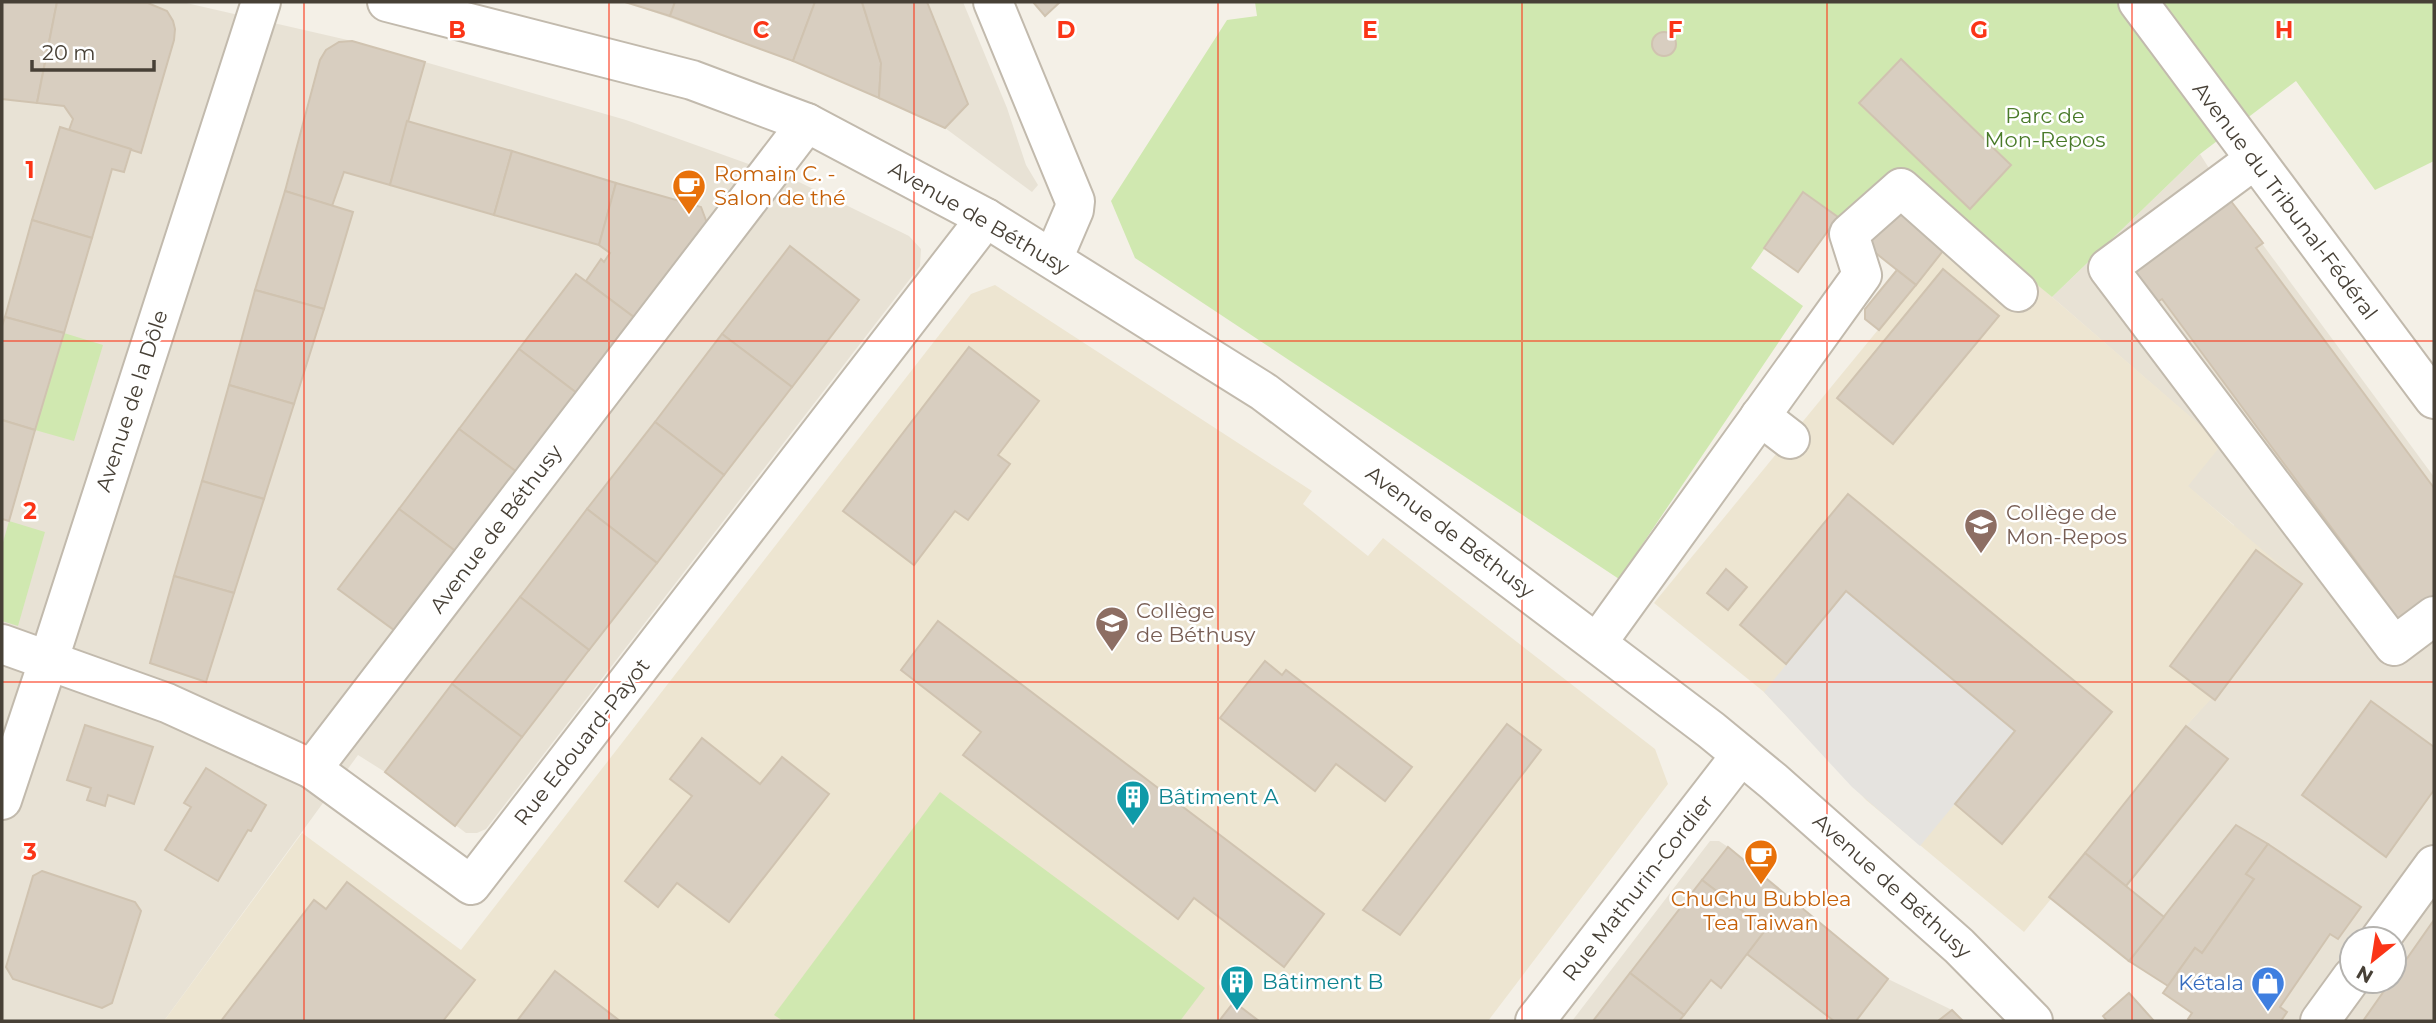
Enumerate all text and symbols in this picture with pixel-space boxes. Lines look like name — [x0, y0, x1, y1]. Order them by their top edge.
text: B — [448, 16, 466, 44]
text: C — [753, 16, 770, 44]
text: D — [1057, 16, 1076, 44]
text: E — [1362, 16, 1378, 44]
text: F — [1668, 16, 1683, 44]
text: G — [1970, 16, 1988, 44]
text: H — [2275, 16, 2293, 44]
scale bar — [32, 28, 154, 72]
text: 20 m — [42, 40, 96, 65]
street label: Avenue du Tribunal-Fédéral — [2188, 77, 2383, 324]
park label: Parc de Mon-Repos — [1985, 103, 2105, 152]
text: 1 — [25, 156, 35, 184]
street label: Avenue de Béthusy — [885, 156, 1074, 280]
place label: Romain C. - Salon de thé — [714, 161, 846, 210]
cafe icon: Romain C. - Salon de thé — [670, 167, 708, 216]
street label: Avenue de la Dôle — [90, 307, 173, 495]
street label: Avenue de Béthusy — [424, 439, 567, 618]
street label: Avenue de Béthusy — [1361, 460, 1540, 603]
text: 2 — [23, 497, 37, 525]
place label: Collège de Mon-Repos — [2006, 500, 2127, 549]
school or university icon: Collège de Mon-Repos — [1962, 506, 2000, 555]
place label: Collège de Béthusy — [1136, 598, 1256, 647]
school or university icon: Collège de Béthusy — [1093, 604, 1131, 653]
street label: Rue Edouard-Payot — [509, 653, 655, 830]
building icon: Bâtiment A — [1114, 778, 1152, 827]
place label: Bâtiment A — [1158, 784, 1280, 809]
street label: Rue Mathurin-Cordier — [1557, 789, 1718, 986]
street label: Avenue de Béthusy — [1808, 808, 1977, 964]
cafe icon: ChuChu Bubblea Tea Taiwan — [1742, 837, 1780, 886]
text: 3 — [22, 838, 37, 866]
place label: ChuChu Bubblea Tea Taiwan — [1671, 886, 1851, 935]
north arrow — [2338, 925, 2408, 995]
text: N — [2352, 960, 2377, 988]
building icon: Bâtiment B — [1218, 963, 1256, 1012]
shop icon: Kétala — [2249, 964, 2287, 1013]
place label: Bâtiment B — [1262, 969, 1383, 994]
place label: Kétala — [2178, 970, 2244, 995]

